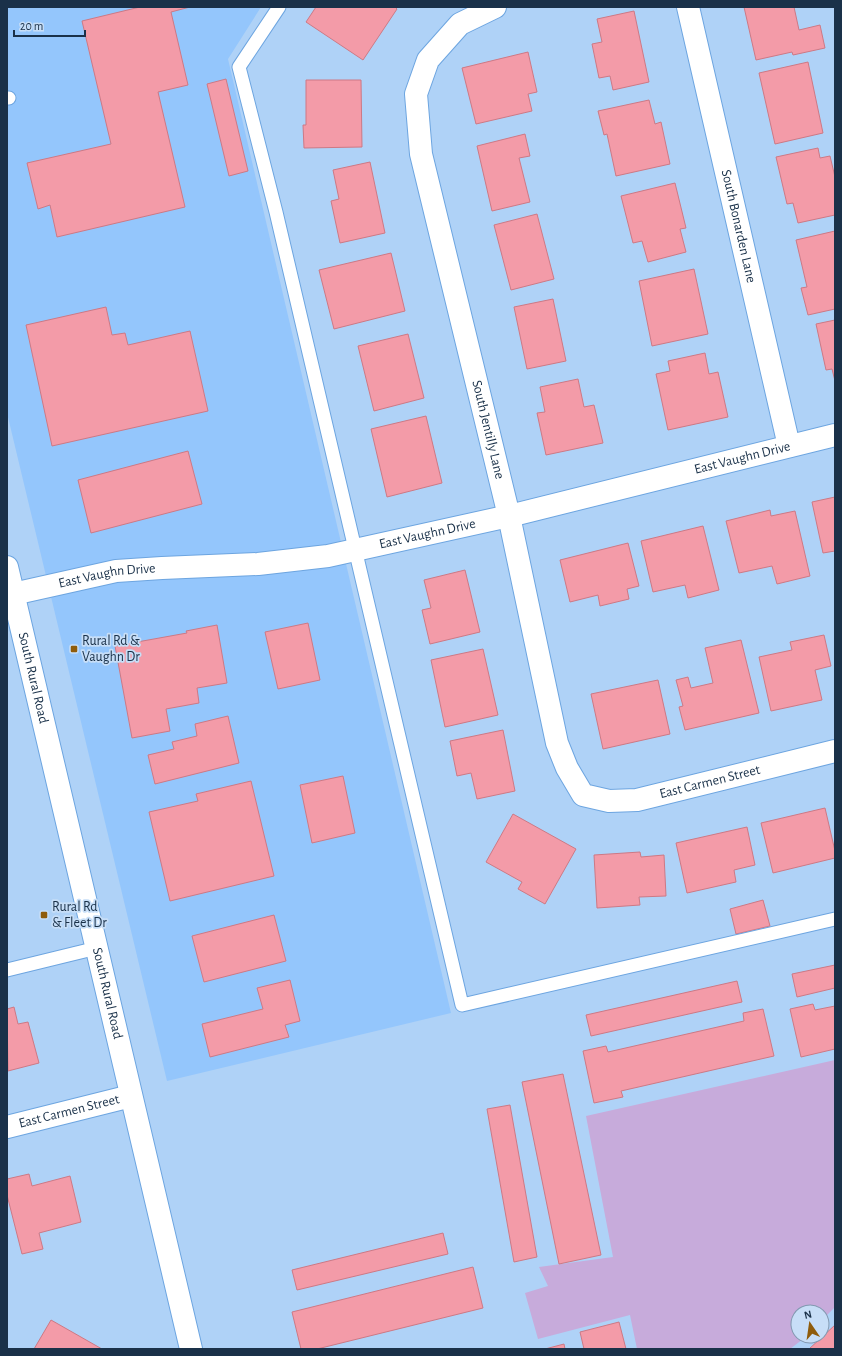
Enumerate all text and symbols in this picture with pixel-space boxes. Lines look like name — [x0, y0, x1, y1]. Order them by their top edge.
scale bar — [14, 12, 85, 38]
text: 20 m — [20, 20, 43, 32]
street label: South Bonarden Lane — [719, 168, 758, 284]
street label: South Jentilly Lane — [469, 379, 507, 480]
street label: East Vaughn Drive — [693, 439, 792, 477]
street label: East Vaughn Drive — [378, 517, 477, 551]
street label: East Vaughn Drive — [57, 561, 156, 591]
street label: South Rural Road — [16, 631, 51, 725]
place label: Rural Rd & Vaughn Dr — [82, 634, 140, 664]
marker: Rural Rd & Vaughn Dr — [69, 644, 79, 654]
street label: East Carmen Street — [658, 763, 762, 801]
place label: Rural Rd & Fleet Dr — [52, 900, 107, 930]
marker: Rural Rd & Fleet Dr — [39, 910, 49, 920]
street label: South Rural Road — [90, 946, 125, 1040]
street label: East Carmen Street — [17, 1092, 121, 1131]
north arrow — [790, 1304, 830, 1344]
text: N — [803, 1309, 813, 1321]

